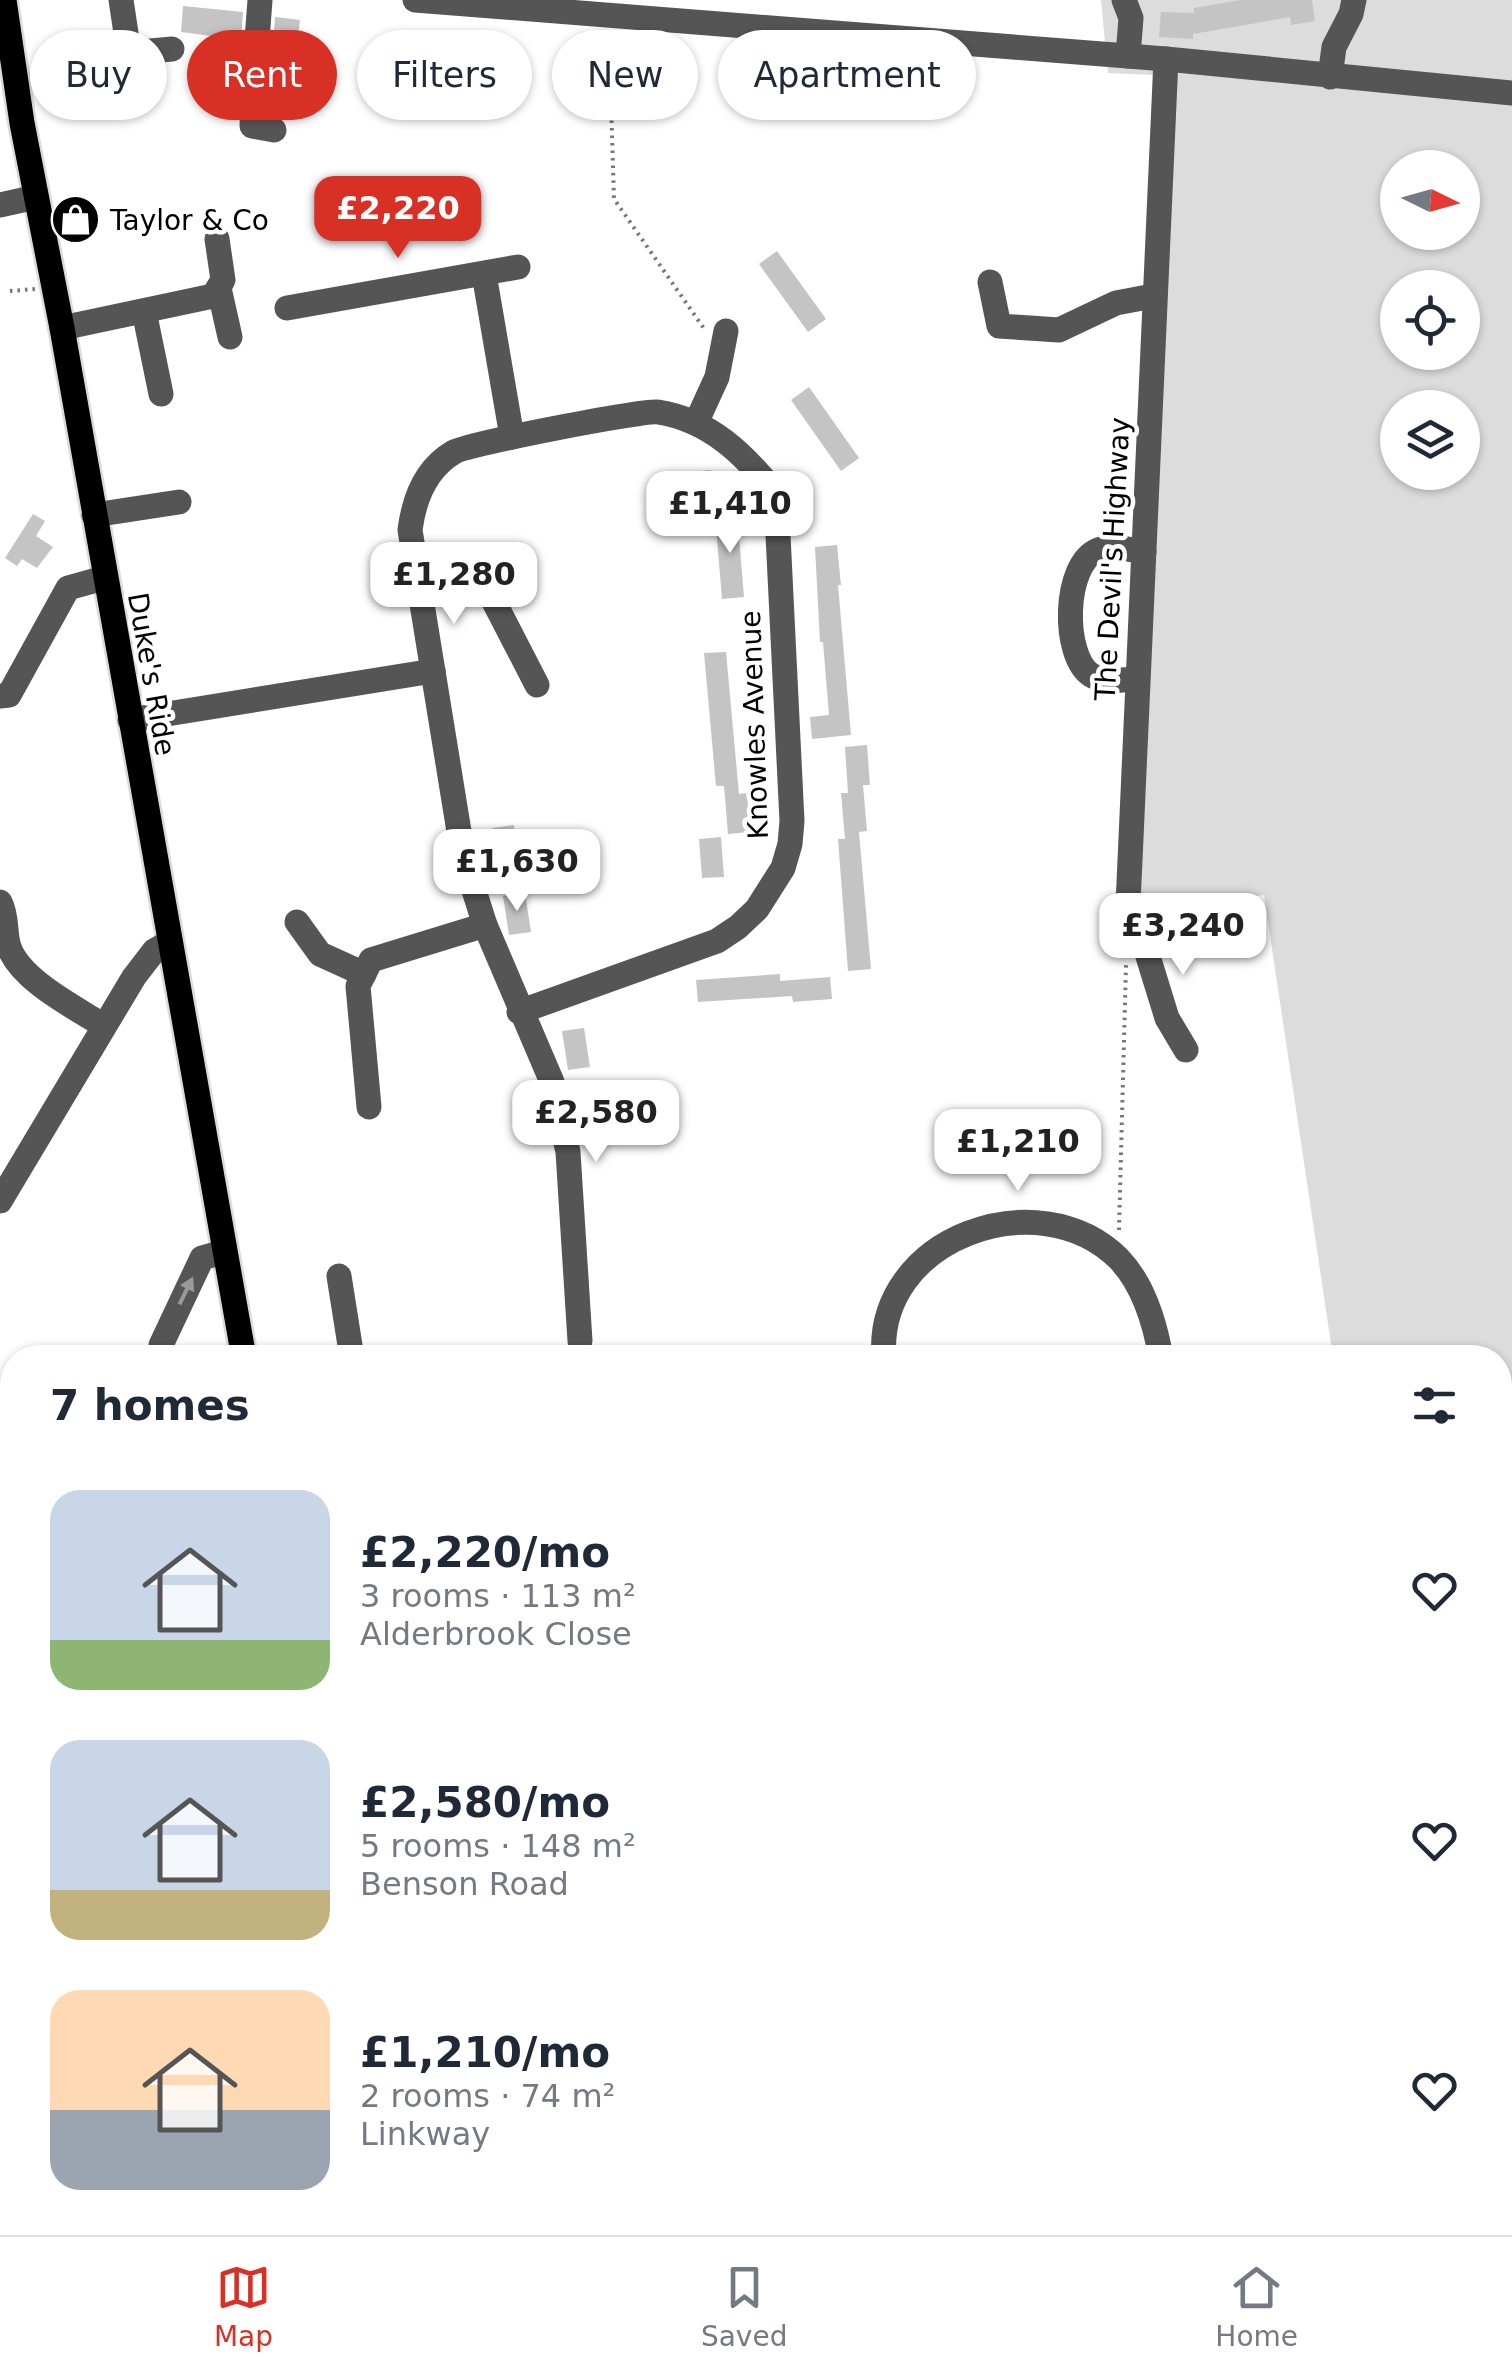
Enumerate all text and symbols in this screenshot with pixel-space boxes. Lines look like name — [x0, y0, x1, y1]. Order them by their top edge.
chip: Buy — [30, 30, 167, 120]
chip: Rent — [187, 30, 337, 120]
chip: Filters — [357, 30, 532, 120]
chip: New — [552, 30, 698, 120]
chip: Apartment — [718, 30, 976, 120]
north arrow — [1380, 150, 1480, 250]
map controls — [1380, 150, 1480, 490]
pin: £2,220 — [317, 176, 479, 261]
text: £2,220 — [336, 189, 460, 227]
shop icon: Taylor & Co — [49, 194, 101, 246]
place label: Taylor & Co — [109, 204, 269, 237]
button: locate — [1380, 270, 1480, 370]
button: layers — [1380, 390, 1480, 490]
street label: The Devil's Highway — [1089, 416, 1136, 703]
pin: £1,410 — [649, 471, 811, 556]
text: £1,410 — [668, 484, 792, 522]
pin: £1,280 — [373, 542, 535, 627]
text: £1,280 — [392, 555, 516, 593]
street label: Duke's Ride — [121, 590, 182, 758]
street label: Knowles Avenue — [734, 610, 775, 840]
pin: £1,630 — [436, 829, 598, 914]
text: £1,630 — [455, 842, 579, 880]
pin: £3,240 — [1102, 893, 1264, 978]
text: £3,240 — [1121, 906, 1245, 944]
pin: £2,580 — [515, 1080, 677, 1165]
text: £2,580 — [534, 1093, 658, 1131]
pin: £1,210 — [937, 1109, 1099, 1194]
text: £1,210 — [956, 1122, 1080, 1160]
one-way arrow — [177, 1277, 194, 1306]
icon: filters — [1407, 1378, 1462, 1433]
text: 7 homes — [50, 1381, 250, 1430]
text: £2,220/mo — [360, 1528, 610, 1577]
icon: home — [130, 1530, 250, 1650]
icon: heart — [1407, 1563, 1462, 1618]
text: 3 rooms · 113 m² — [360, 1577, 636, 1615]
text: Alderbrook Close — [360, 1615, 632, 1653]
text: £2,580/mo — [360, 1778, 610, 1827]
icon: home — [130, 1780, 250, 1900]
icon: heart — [1407, 1813, 1462, 1868]
text: 5 rooms · 148 m² — [360, 1827, 636, 1865]
text: Benson Road — [360, 1865, 569, 1903]
text: £1,210/mo — [360, 2028, 610, 2077]
icon: home — [130, 2030, 250, 2150]
icon: heart — [1407, 2063, 1462, 2118]
text: 2 rooms · 74 m² — [360, 2077, 615, 2115]
text: Linkway — [360, 2115, 490, 2153]
tab: Map — [214, 2260, 273, 2353]
tab: Saved — [701, 2260, 787, 2353]
tab: Home — [1215, 2260, 1298, 2353]

